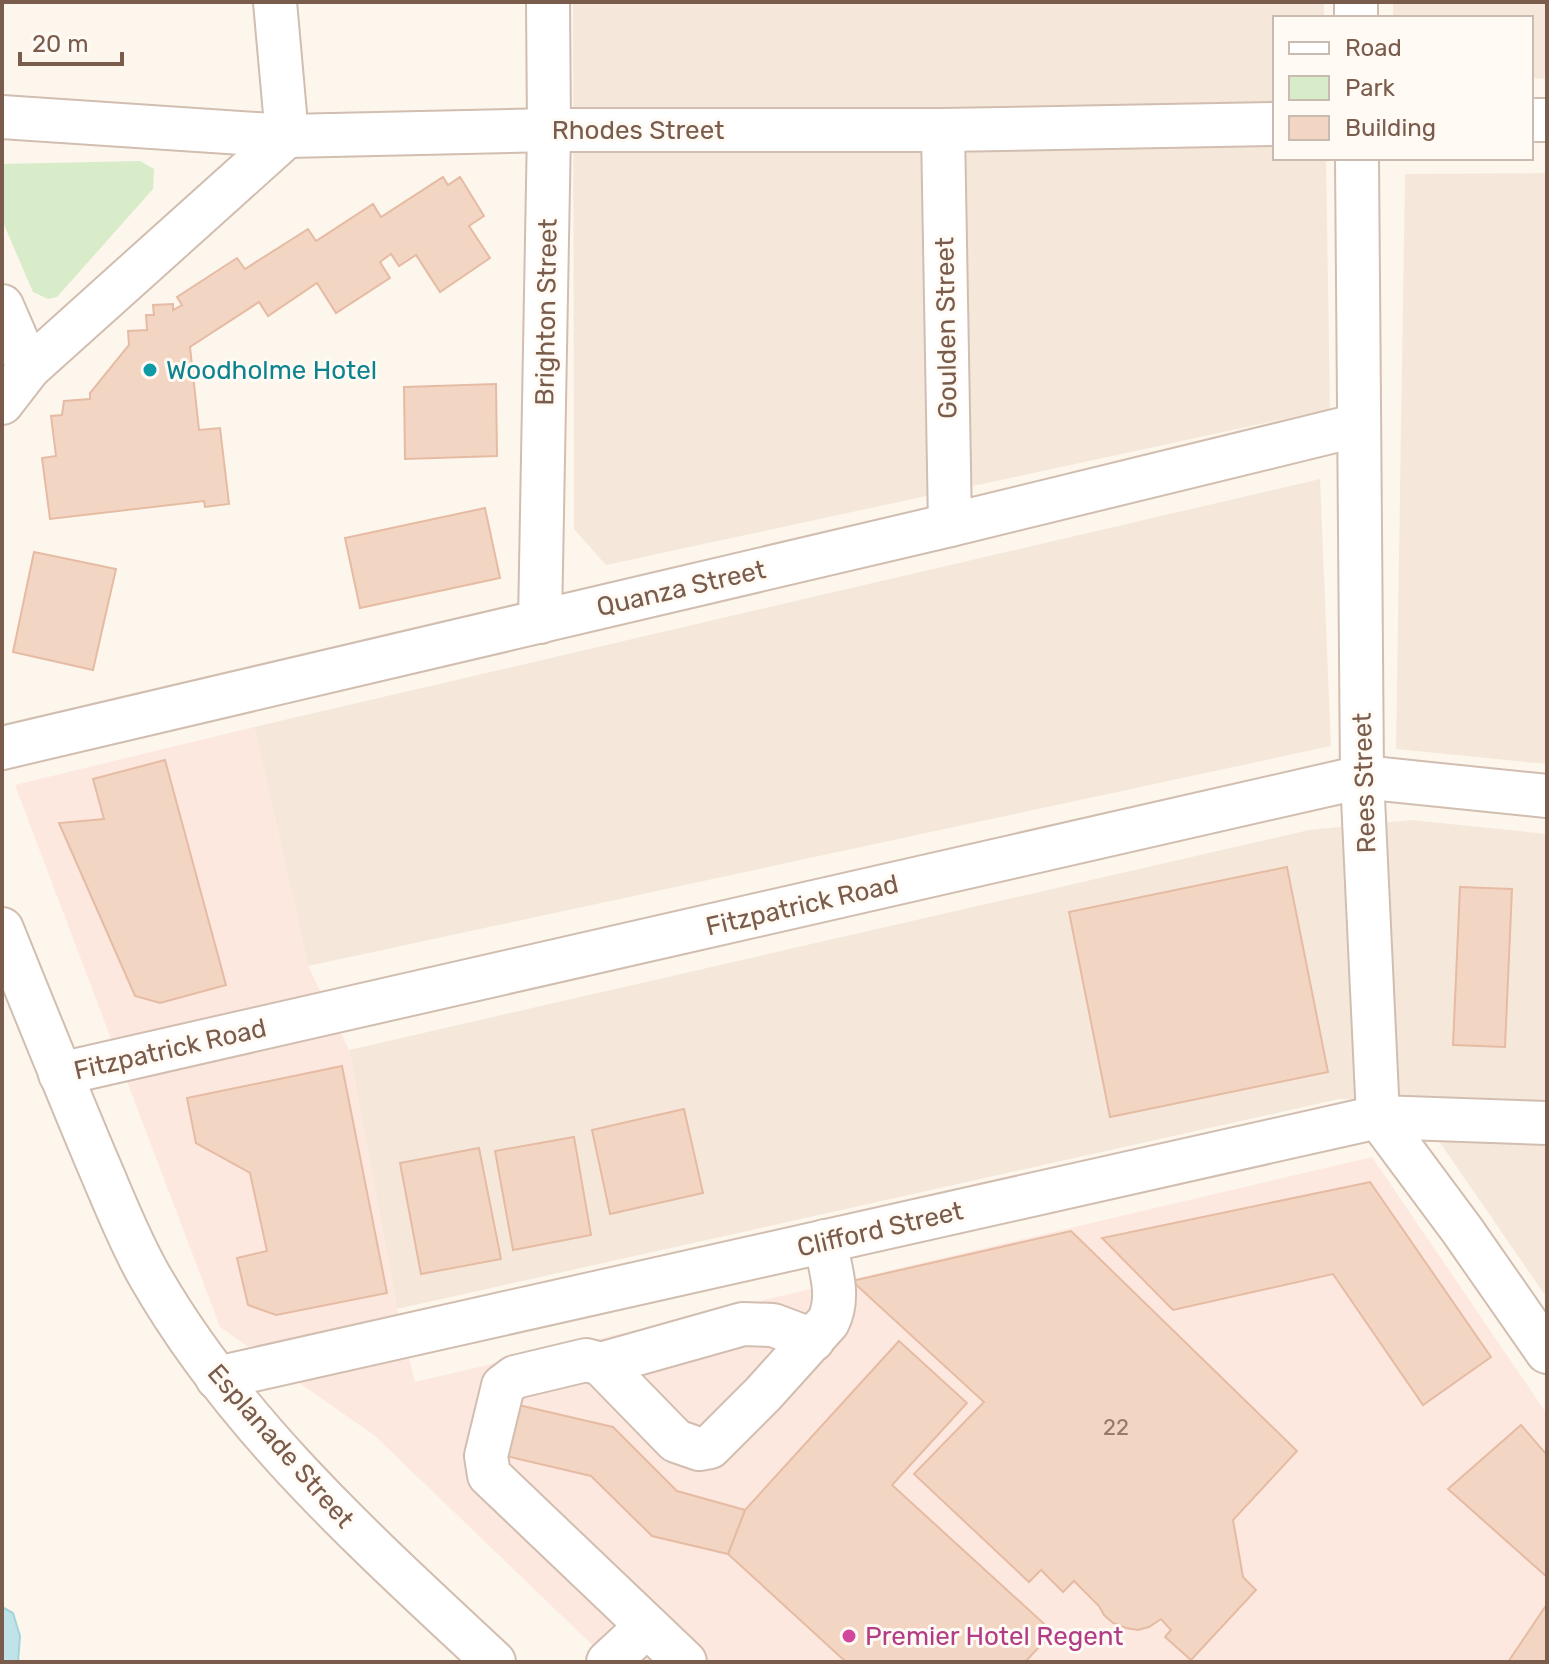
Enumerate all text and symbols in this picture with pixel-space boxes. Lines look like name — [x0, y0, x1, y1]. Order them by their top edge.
scale bar — [20, 16, 122, 66]
legend — [1273, 16, 1533, 160]
text: 20 m — [32, 30, 89, 58]
text: Road — [1345, 34, 1402, 62]
text: Park — [1345, 74, 1396, 102]
text: Building — [1345, 114, 1436, 142]
street label: Rhodes Street — [552, 115, 724, 146]
street label: Brighton Street — [529, 218, 564, 406]
street label: Goulden Street — [929, 237, 964, 419]
place label: Woodholme Hotel — [166, 355, 377, 386]
marker: Woodholme Hotel — [141, 361, 159, 379]
street label: Quanza Street — [594, 554, 769, 623]
street label: Rees Street — [1347, 712, 1382, 854]
street label: Fitzpatrick Road — [703, 868, 901, 943]
street label: Fitzpatrick Road — [71, 1012, 269, 1087]
street label: Clifford Street — [794, 1195, 966, 1264]
street label: Esplanade Street — [201, 1358, 360, 1535]
house number: 22 — [1103, 1414, 1129, 1441]
place label: Premier Hotel Regent — [865, 1621, 1124, 1652]
marker: Premier Hotel Regent — [840, 1627, 858, 1645]

